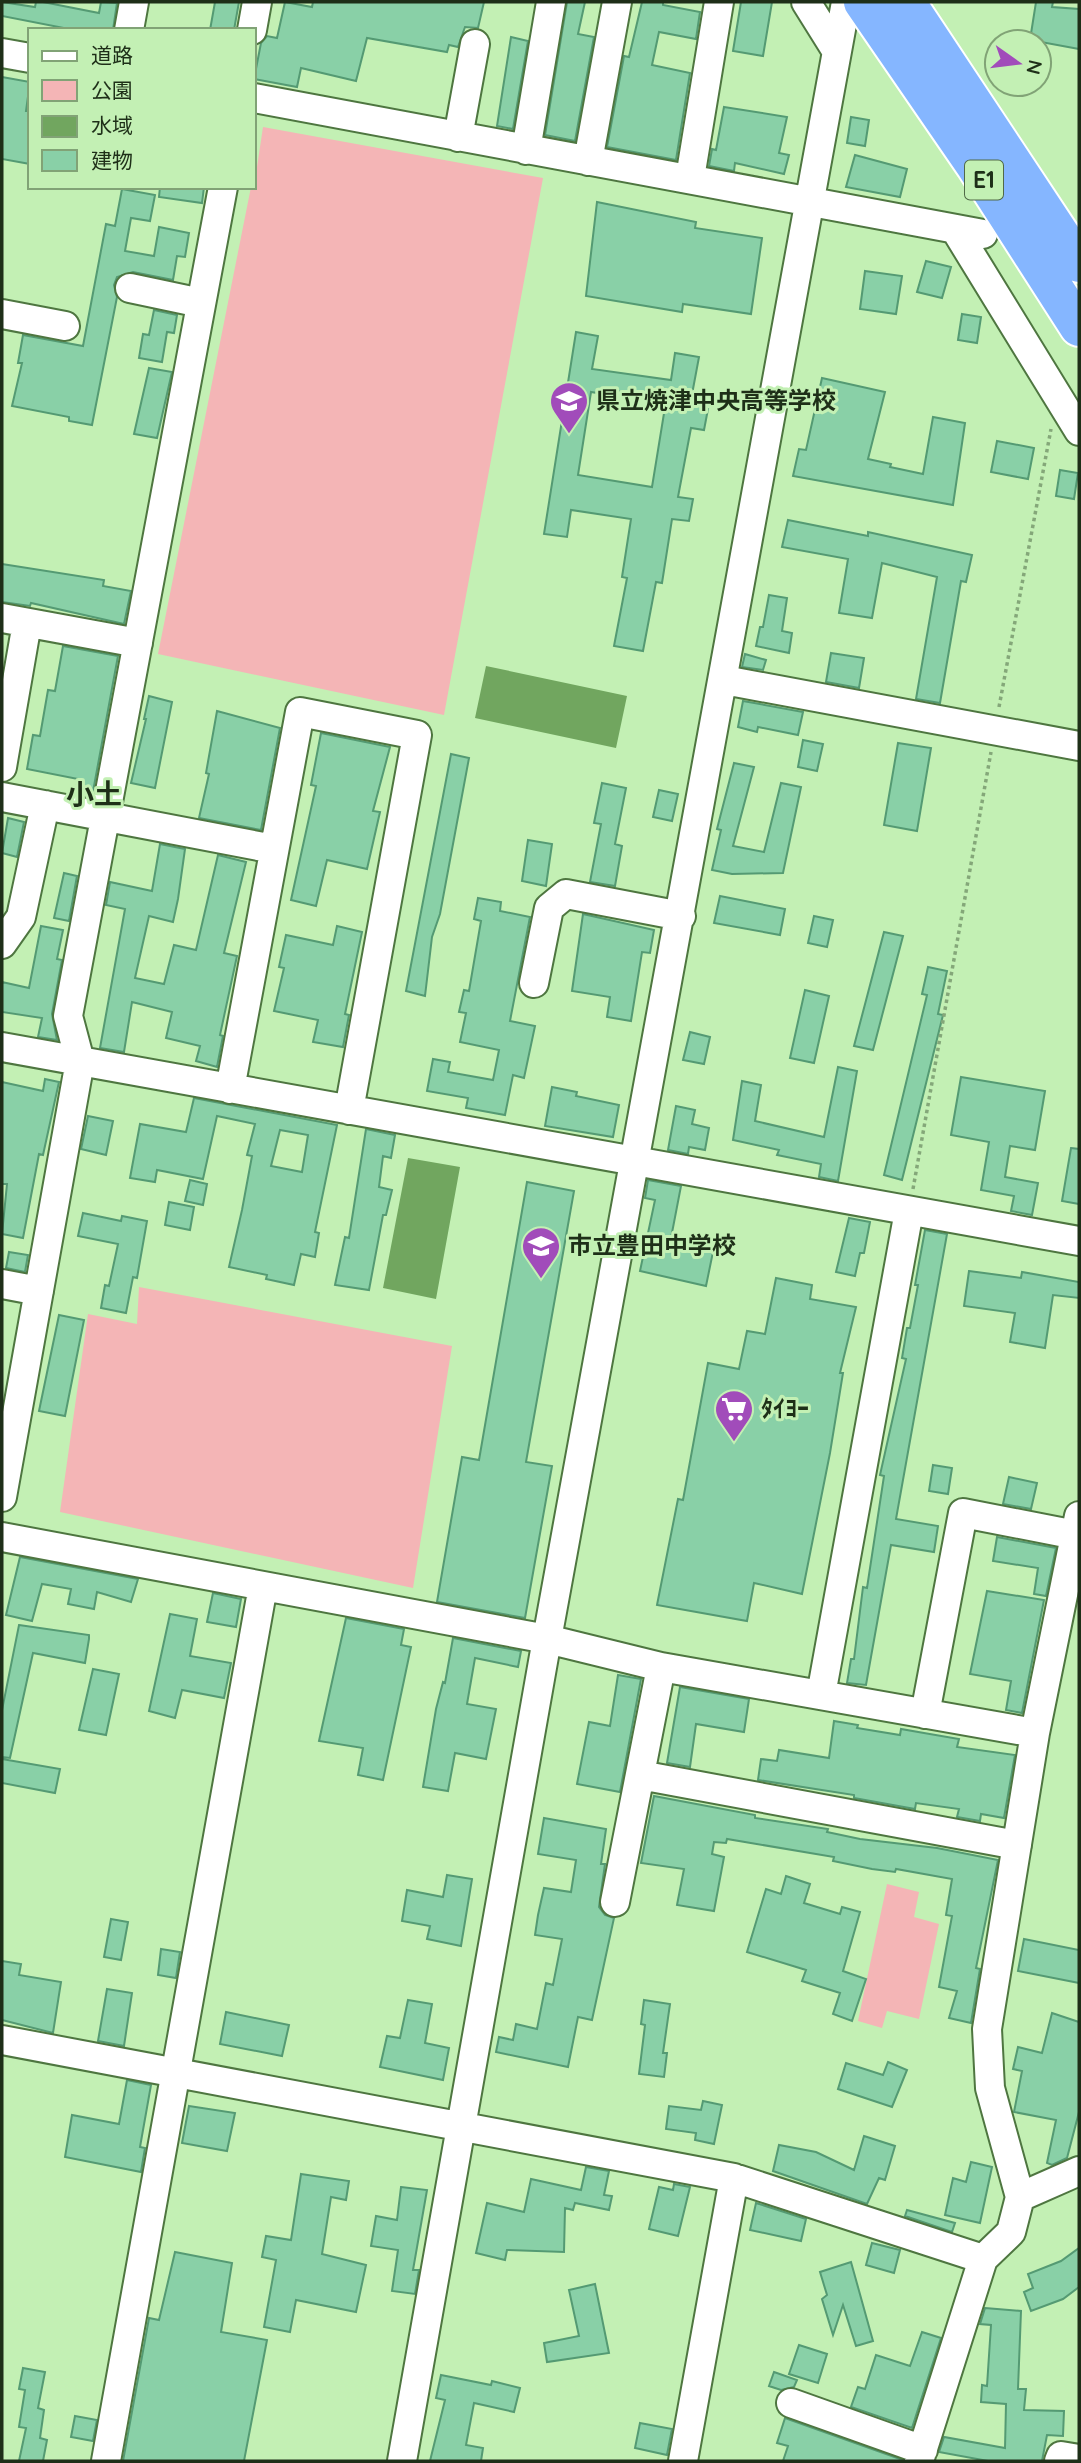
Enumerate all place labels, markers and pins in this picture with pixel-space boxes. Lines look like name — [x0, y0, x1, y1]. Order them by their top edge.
school or university icon: 県立焼津中央高等学校 — [548, 380, 590, 435]
place label: 県立焼津中央高等学校 — [596, 385, 836, 415]
school or university icon: 市立豊田中学校 — [520, 1225, 562, 1280]
place label: 市立豊田中学校 — [568, 1230, 736, 1260]
supermarket icon: ﾀｲﾖｰ — [713, 1388, 755, 1443]
place label: ﾀｲﾖｰ — [761, 1393, 809, 1423]

